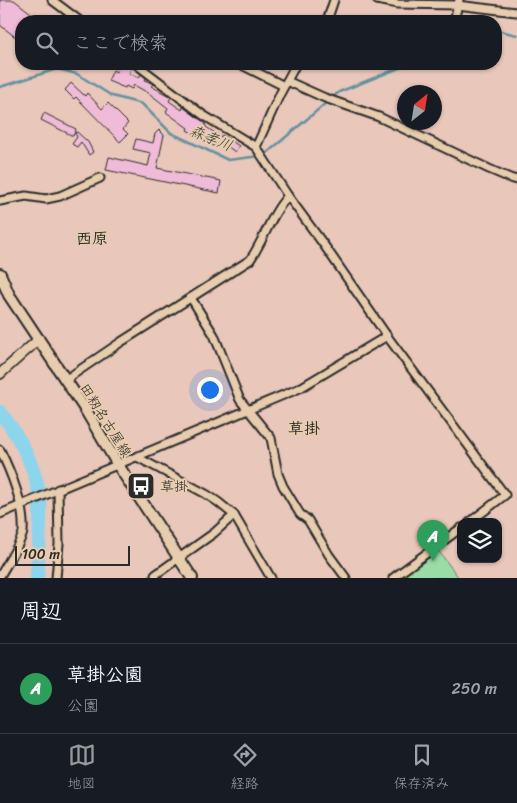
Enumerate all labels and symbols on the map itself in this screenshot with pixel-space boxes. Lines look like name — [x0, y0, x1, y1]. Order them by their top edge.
north arrow — [397, 85, 442, 130]
water label: 森孝川 — [185, 118, 237, 158]
district label: 西原 — [76, 224, 108, 253]
your location — [197, 377, 223, 403]
street label: 田籾名古屋線 — [73, 378, 138, 463]
district label: 草掛 — [288, 414, 320, 443]
bus stop icon: 草掛 — [126, 471, 156, 501]
place label: 草掛 — [160, 474, 188, 499]
pin: A — [417, 520, 449, 561]
scale bar — [15, 543, 130, 566]

